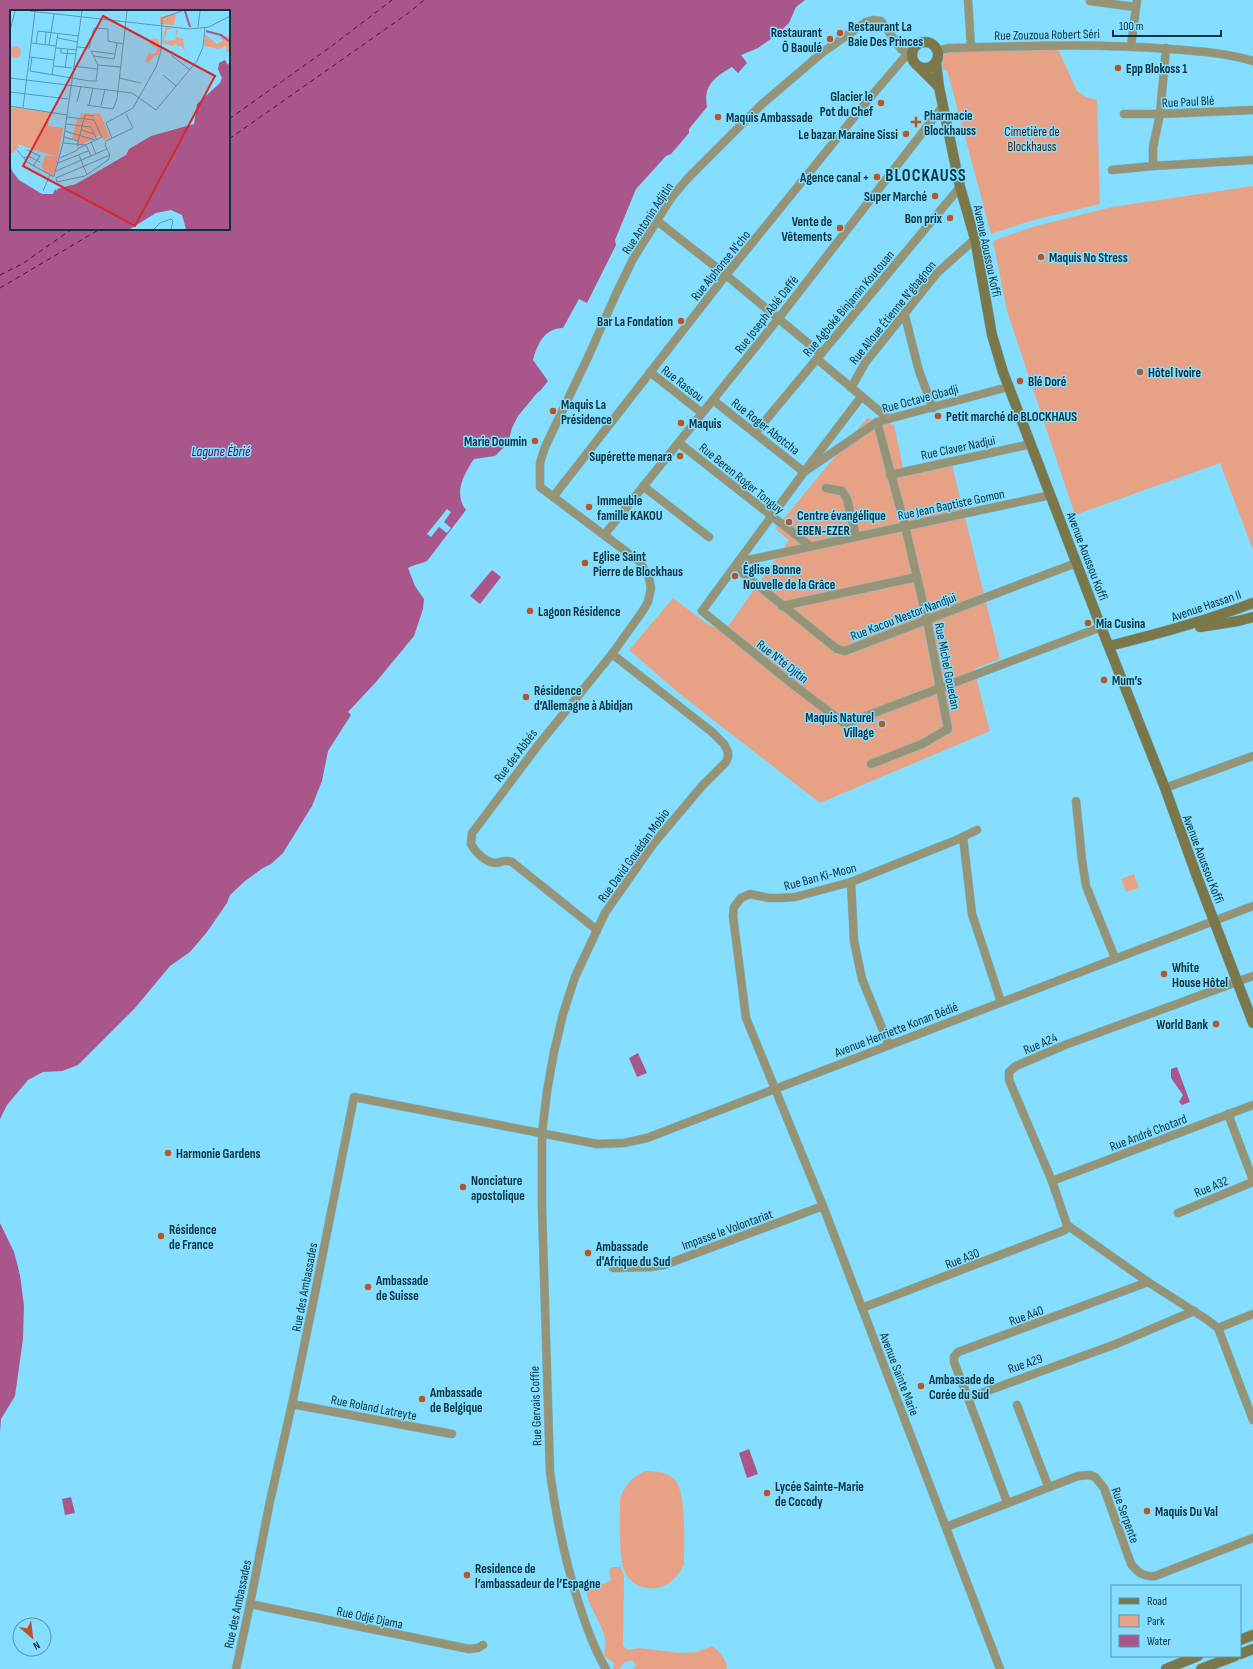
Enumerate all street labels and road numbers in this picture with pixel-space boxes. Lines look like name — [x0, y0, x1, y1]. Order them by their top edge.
street label: Rue Zouzoua Robert Séri — [994, 26, 1100, 44]
street label: Rue Paul Blé — [1161, 93, 1215, 111]
street label: Rue Antonin Adjitin — [619, 180, 677, 258]
street label: Avenue Aoussou Koffi — [969, 203, 1005, 299]
street label: Rue Alphonse N'cho — [688, 227, 754, 304]
street label: Rue Agboké Binjamin Koutouan — [800, 247, 898, 360]
street label: Rue Alloue Étienne N'gbagnon — [846, 258, 940, 368]
street label: Rue Joseph Ablé Daffé — [731, 273, 802, 357]
street label: Rue Rassou — [658, 362, 707, 405]
street label: Rue Octave Gbadji — [880, 381, 960, 417]
street label: Rue Roger Abotcha — [728, 395, 803, 458]
street label: Rue Claver Nadjui — [920, 432, 997, 464]
street label: Rue Beren Roger Tonguy — [696, 440, 787, 518]
street label: Rue Jean Baptiste Gomon — [896, 486, 1006, 524]
street label: Avenue Aoussou Koffi — [1063, 509, 1111, 603]
street label: Avenue Hassan II — [1169, 587, 1243, 626]
street label: Rue Kacou Nestor Nandjui — [848, 589, 958, 644]
street label: Rue Michel Gouedan — [931, 622, 963, 711]
street label: Rue N'té Djitin — [753, 637, 812, 687]
street label: Rue des Abbés — [491, 726, 541, 785]
street label: Rue David Gouédan Mobio — [594, 806, 673, 906]
street label: Avenue Aoussou Koffi — [1179, 812, 1227, 906]
street label: Rue Ban Ki-Moon — [782, 860, 858, 894]
street label: Avenue Henriette Konan Bédié — [831, 999, 960, 1061]
street label: Rue A24 — [1021, 1029, 1060, 1058]
street label: Rue André Chotard — [1107, 1111, 1189, 1155]
street label: Rue A32 — [1192, 1173, 1231, 1201]
street label: Impasse le Volontariat — [680, 1206, 775, 1254]
street label: Rue des Ambassades — [289, 1241, 321, 1333]
street label: Rue A30 — [943, 1245, 982, 1273]
street label: Rue A40 — [1007, 1302, 1046, 1330]
street label: Avenue Sainte Marie — [876, 1330, 922, 1418]
street label: Rue A29 — [1006, 1351, 1045, 1377]
street label: Rue Gervais Coffie — [527, 1366, 545, 1446]
street label: Rue Roland Latreyte — [330, 1392, 418, 1424]
street label: Rue Serpente — [1108, 1485, 1143, 1546]
street label: Rue des Ambassades — [221, 1558, 255, 1650]
street label: Rue Odjé Djama — [335, 1603, 404, 1633]

